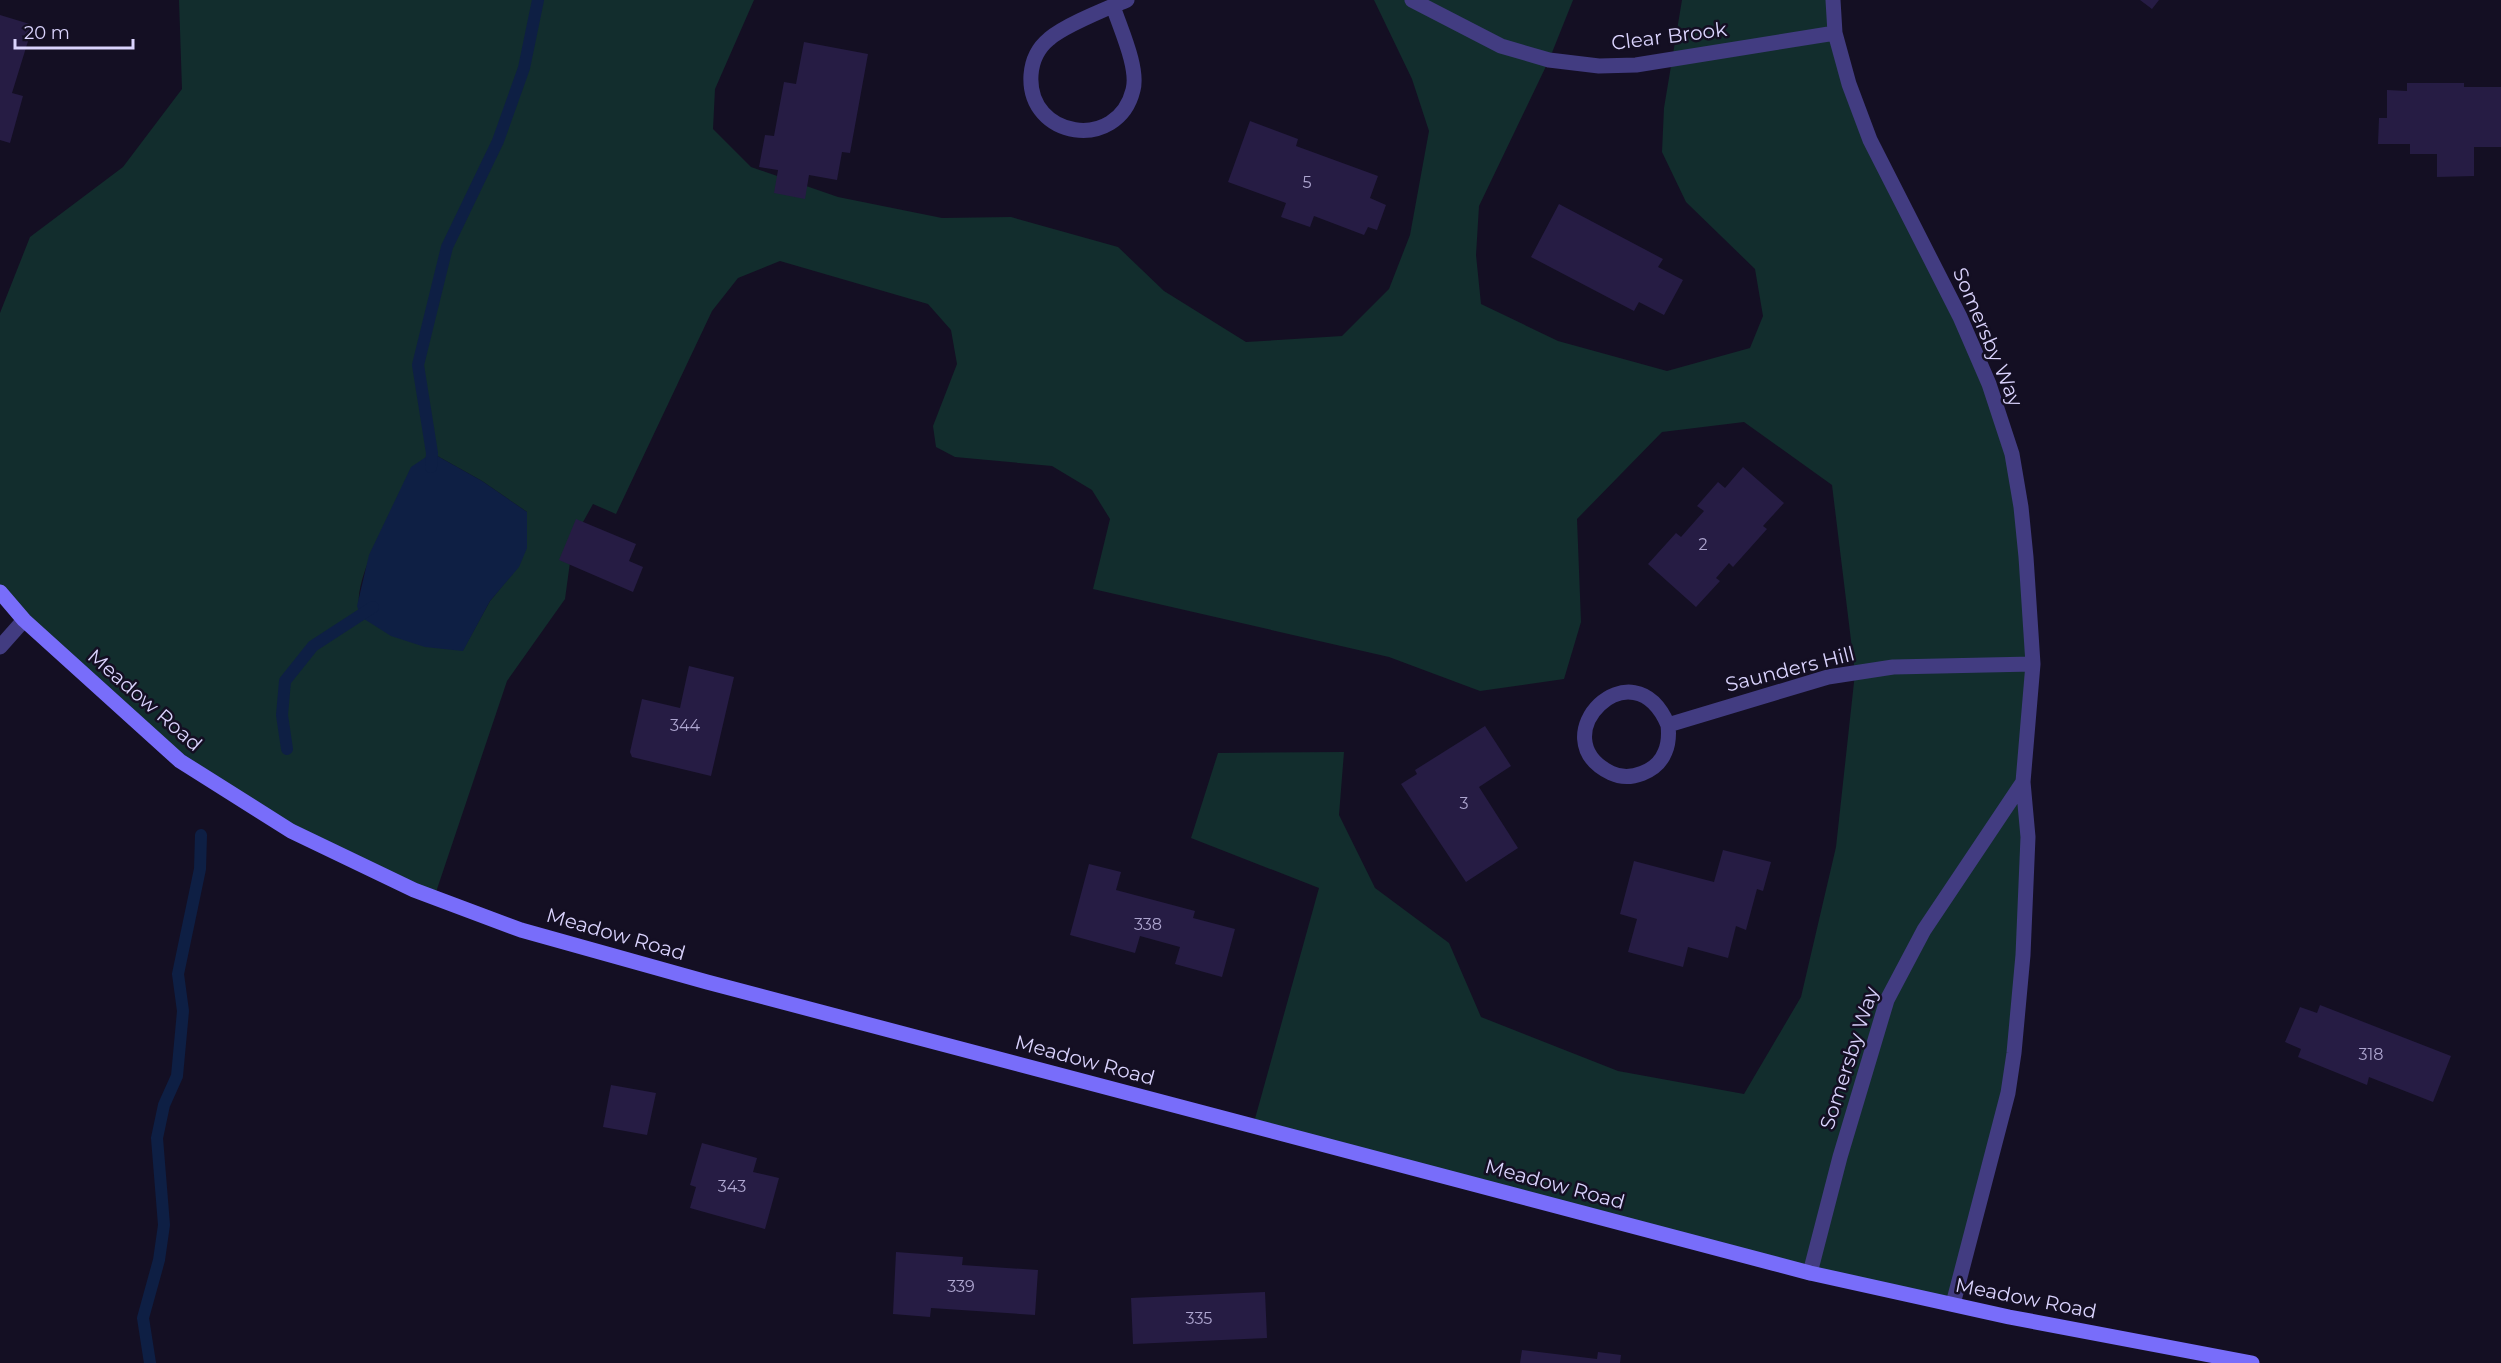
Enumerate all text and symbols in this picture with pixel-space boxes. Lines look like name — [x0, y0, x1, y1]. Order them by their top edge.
scale bar — [15, 12, 134, 50]
street label: Clear Brook — [1610, 17, 1728, 55]
text: 20 m — [24, 22, 70, 44]
house number: 5 — [1302, 173, 1312, 192]
street label: Somersby Way — [1948, 264, 2028, 410]
house number: 2 — [1698, 535, 1708, 554]
street label: Saunders Hill — [1723, 641, 1857, 697]
street label: Meadow Road — [83, 644, 207, 756]
house number: 344 — [670, 716, 701, 735]
house number: 3 — [1459, 794, 1469, 813]
street label: Meadow Road — [544, 903, 688, 965]
house number: 338 — [1134, 915, 1162, 934]
street label: Somersby Way — [1815, 983, 1883, 1132]
street label: Meadow Road — [1013, 1030, 1157, 1090]
house number: 318 — [2358, 1045, 2384, 1064]
street label: Meadow Road — [1483, 1154, 1627, 1214]
house number: 343 — [718, 1177, 746, 1196]
street label: Meadow Road — [1953, 1273, 2099, 1323]
house number: 339 — [947, 1277, 975, 1296]
house number: 335 — [1186, 1309, 1212, 1328]

